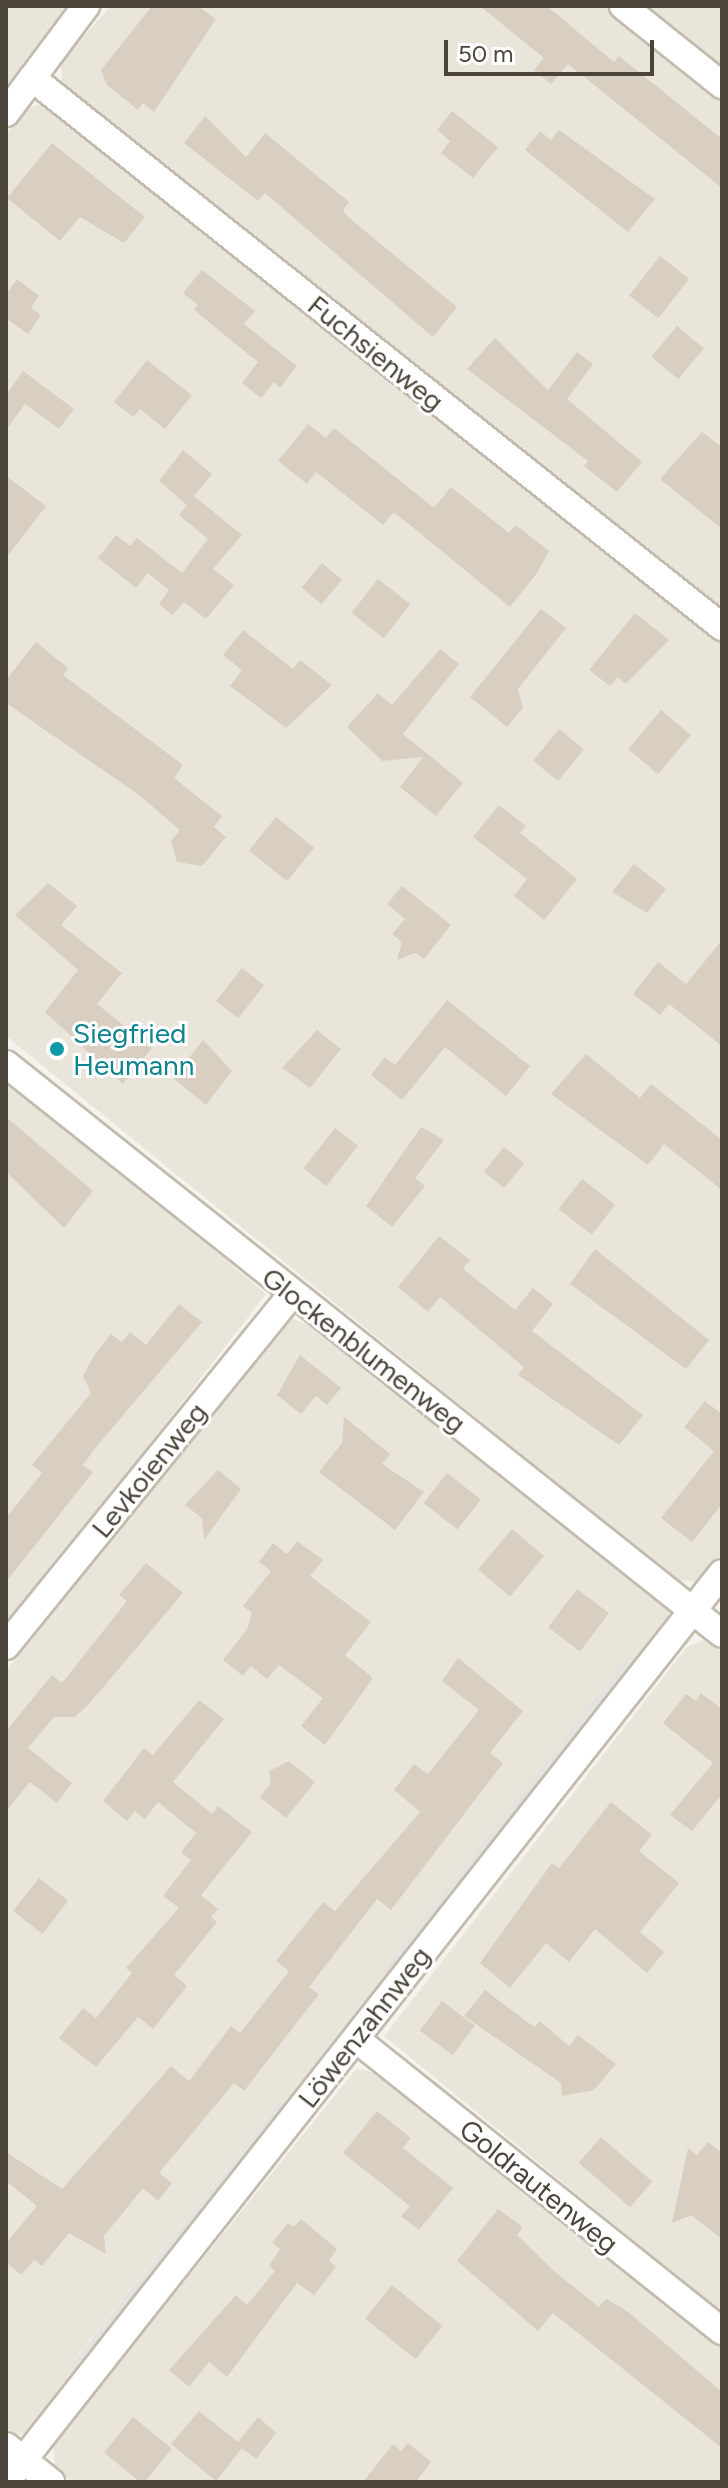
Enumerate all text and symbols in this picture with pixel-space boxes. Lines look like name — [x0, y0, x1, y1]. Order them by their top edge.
scale bar — [448, 24, 658, 74]
text: 50 m — [458, 39, 514, 68]
street label: Fuchsienweg — [301, 288, 451, 418]
place label: Siegfried Heumann — [73, 1016, 194, 1082]
marker: Siegfried Heumann — [48, 1040, 66, 1058]
street label: Glockenblumenweg — [256, 1260, 472, 1440]
street label: Levkoienweg — [84, 1396, 214, 1544]
street label: Löwenzahnweg — [291, 1940, 437, 2114]
street label: Goldrautenweg — [453, 2112, 625, 2260]

